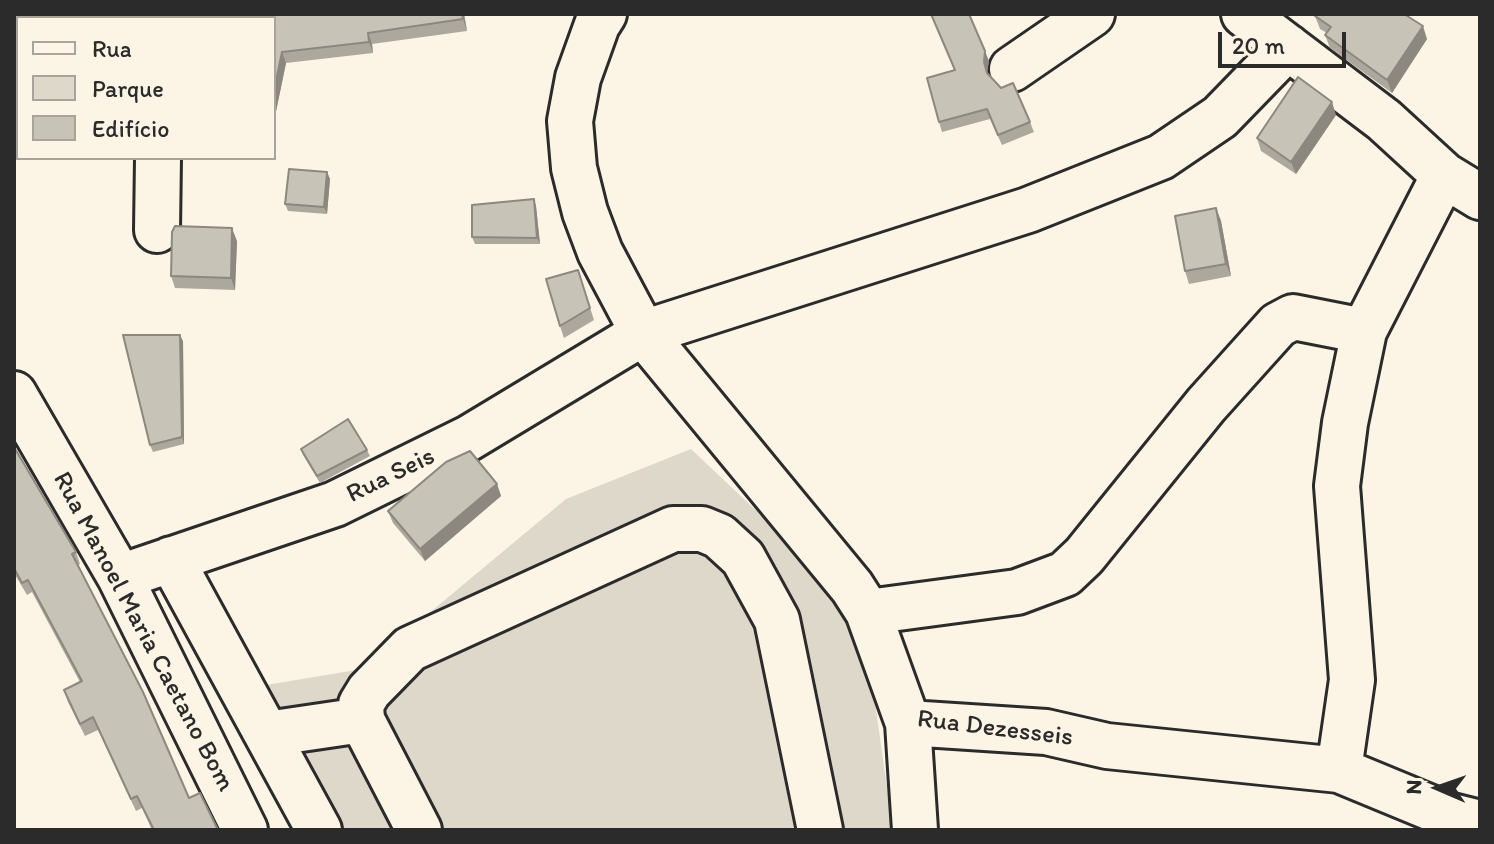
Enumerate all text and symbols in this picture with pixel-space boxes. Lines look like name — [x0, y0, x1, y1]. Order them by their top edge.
legend — [16, 16, 276, 160]
scale bar — [1222, 16, 1350, 66]
text: 20 m — [1232, 31, 1285, 60]
text: Rua — [92, 34, 132, 63]
text: Parque — [92, 74, 164, 103]
text: Edifício — [92, 114, 169, 143]
street label: Rua Seis — [342, 441, 440, 511]
street label: Rua Manoel Maria Caetano Bom — [45, 467, 241, 797]
street label: Rua Dezesseis — [915, 704, 1075, 754]
north arrow — [1398, 748, 1478, 828]
text: N — [1400, 779, 1427, 795]

